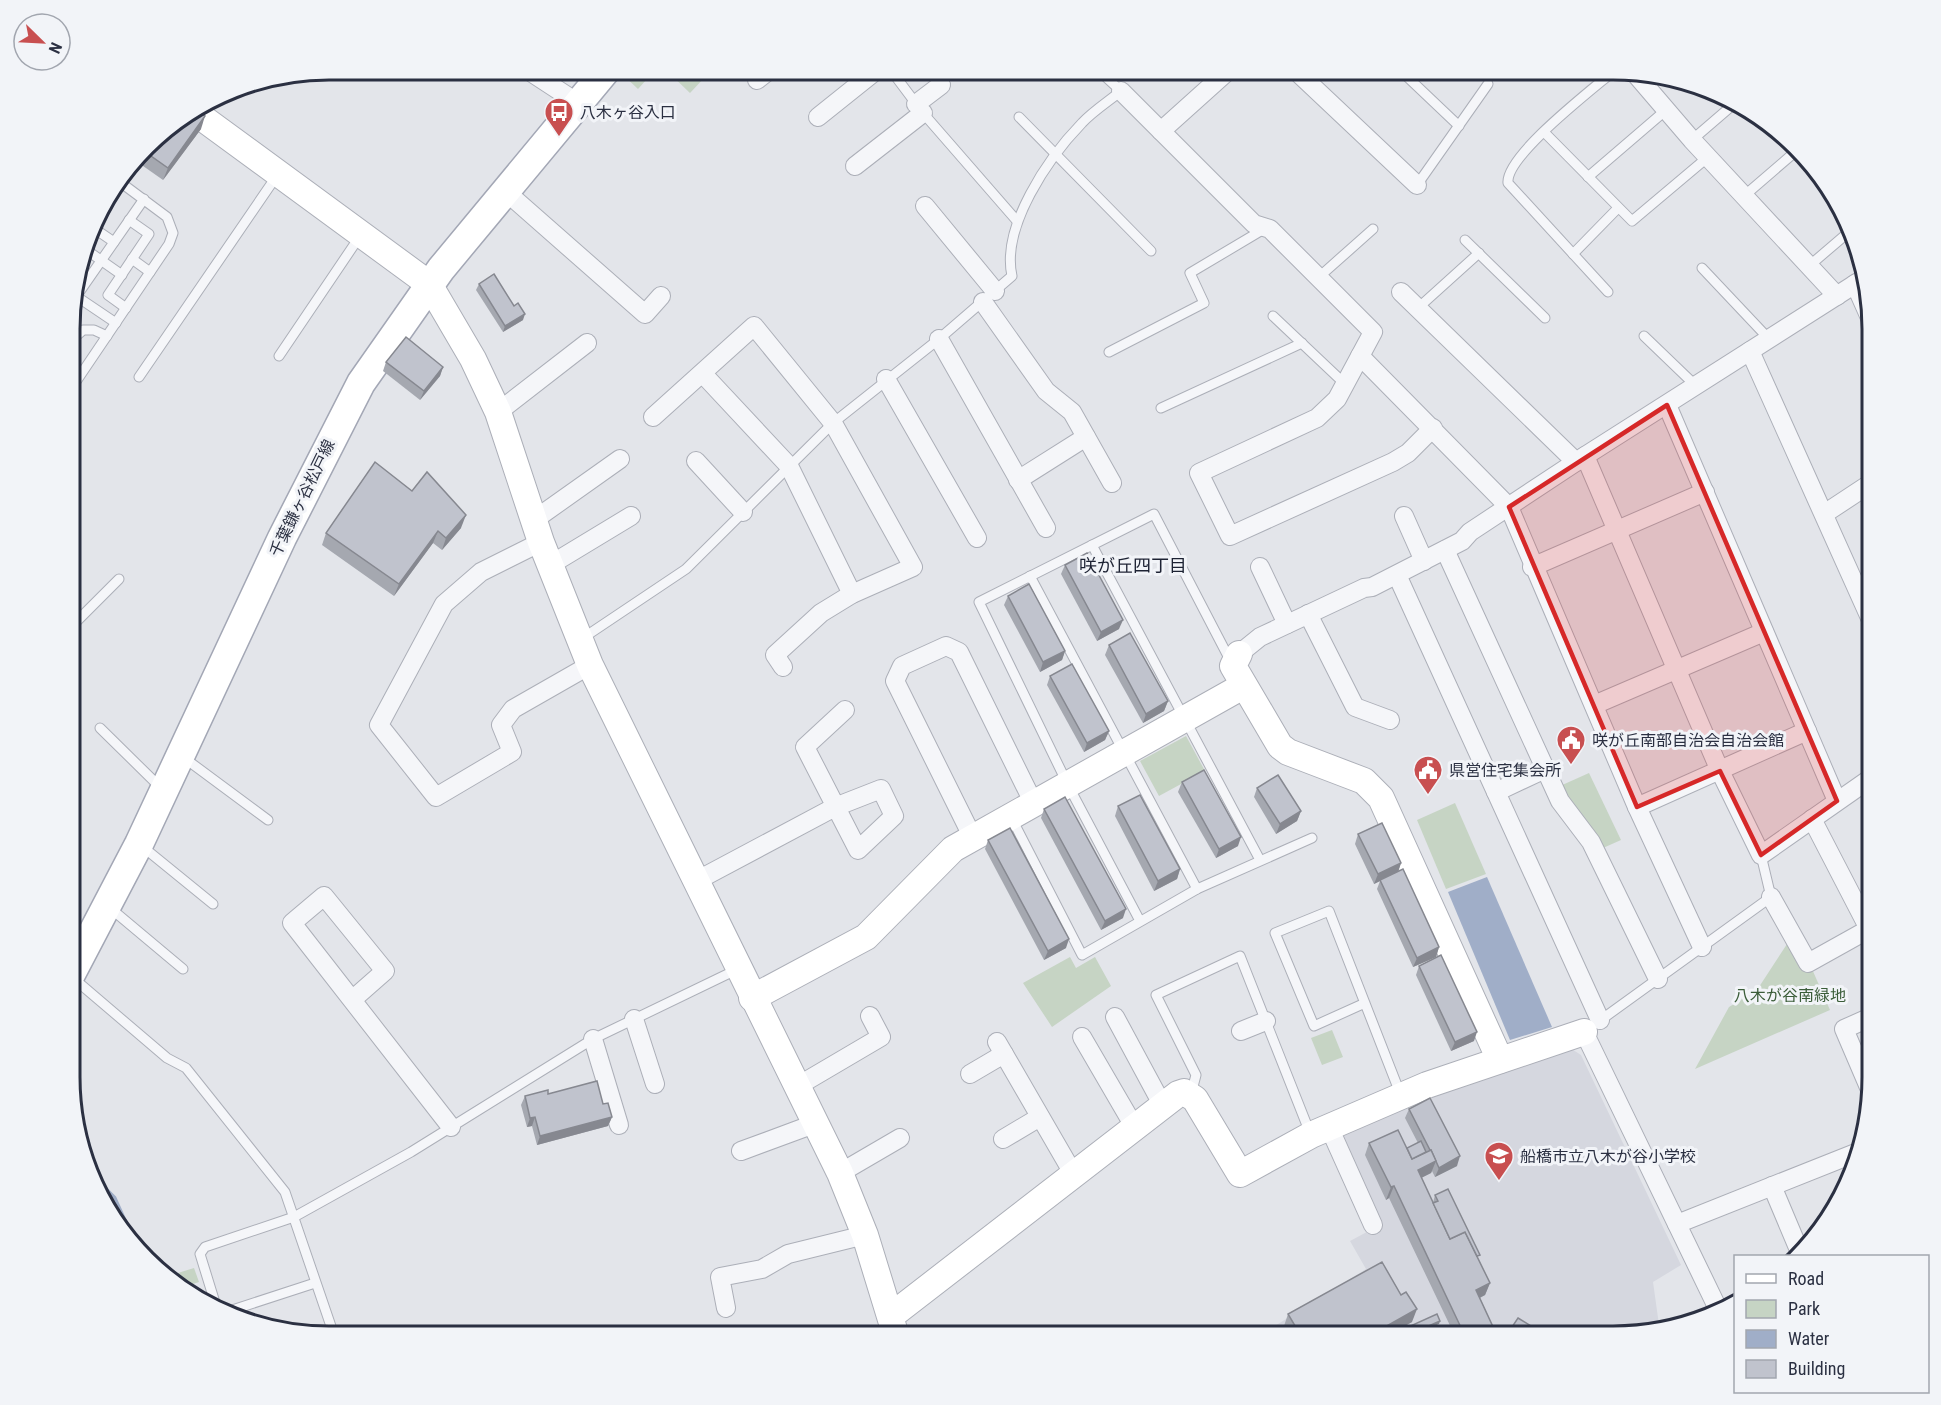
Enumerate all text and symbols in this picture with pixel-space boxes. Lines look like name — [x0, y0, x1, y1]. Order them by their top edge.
north arrow — [12, 12, 72, 72]
text: N — [45, 40, 66, 56]
bus stop icon: 八木ヶ谷入口 — [543, 96, 575, 138]
place label: 八木ヶ谷入口 — [580, 103, 676, 122]
street label: 千葉鎌ヶ谷松戸線 — [265, 436, 339, 560]
district label: 咲が丘四丁目 — [1079, 555, 1187, 576]
public building icon: 咲が丘南部自治会自治会館 — [1555, 724, 1587, 766]
place label: 咲が丘南部自治会自治会館 — [1592, 731, 1784, 750]
public building icon: 県営住宅集会所 — [1412, 754, 1444, 796]
place label: 県営住宅集会所 — [1449, 761, 1561, 780]
park label: 八木が谷南緑地 — [1734, 986, 1846, 1005]
school or university icon: 船橋市立八木が谷小学校 — [1483, 1140, 1515, 1182]
place label: 船橋市立八木が谷小学校 — [1520, 1147, 1696, 1166]
legend — [1734, 1255, 1929, 1393]
text: Road — [1788, 1268, 1824, 1289]
text: Park — [1788, 1298, 1820, 1319]
text: Water — [1788, 1328, 1830, 1349]
text: Building — [1788, 1358, 1845, 1379]

